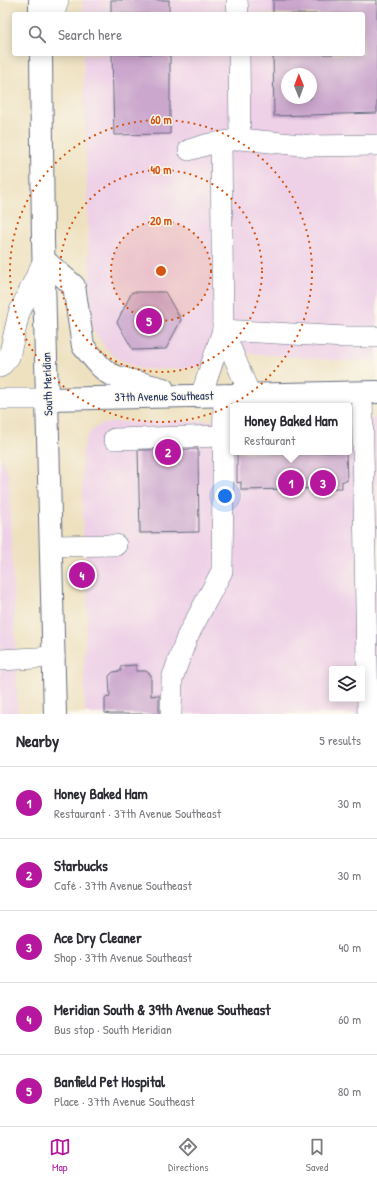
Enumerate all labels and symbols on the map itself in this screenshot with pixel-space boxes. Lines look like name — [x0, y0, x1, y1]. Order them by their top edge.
north arrow — [281, 68, 317, 104]
text: 60 m — [150, 111, 172, 128]
text: 40 m — [151, 161, 171, 178]
text: 20 m — [150, 212, 172, 229]
centre of rings — [154, 264, 168, 278]
pin: 5 — [136, 306, 162, 336]
street label: South Meridian — [37, 352, 57, 416]
street label: 37th Avenue Southeast — [114, 387, 214, 405]
pin: 2 — [155, 437, 181, 467]
pin: 1 — [278, 468, 304, 498]
pin: 3 — [310, 468, 336, 498]
your location — [215, 486, 235, 506]
pin: 4 — [69, 560, 95, 590]

